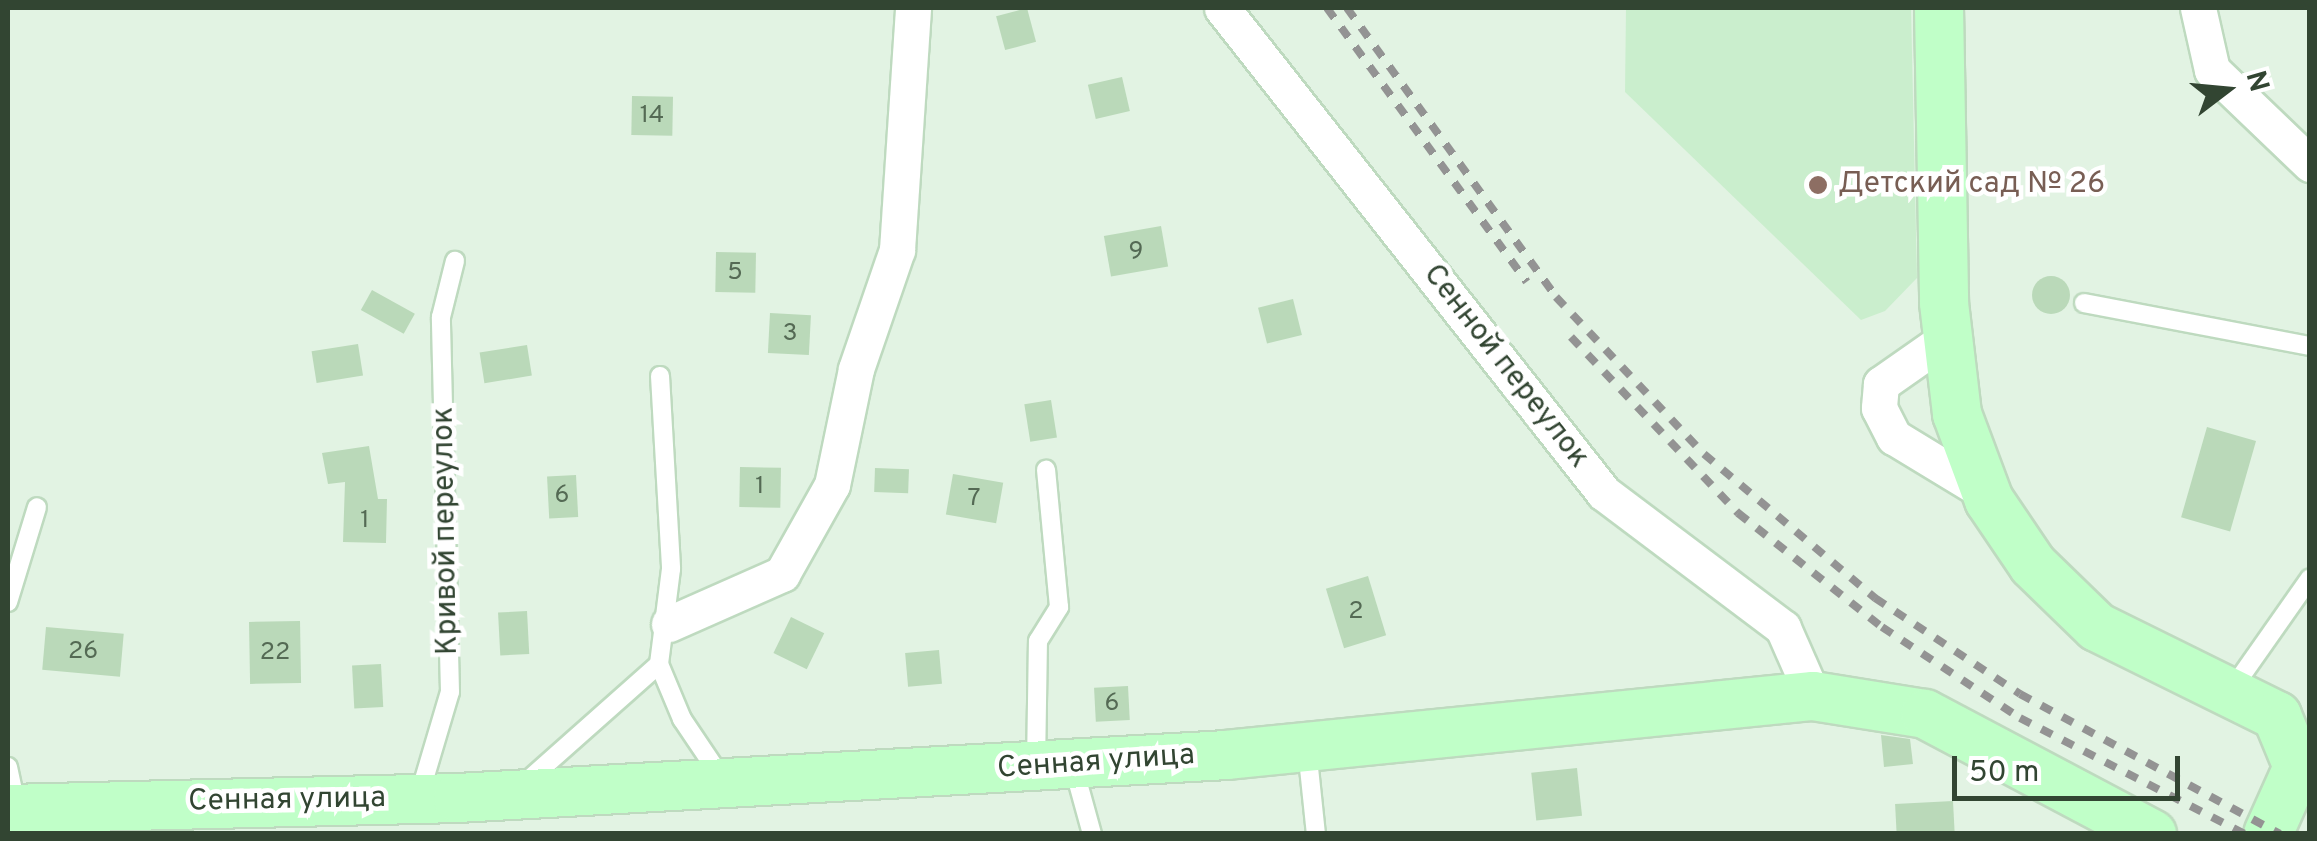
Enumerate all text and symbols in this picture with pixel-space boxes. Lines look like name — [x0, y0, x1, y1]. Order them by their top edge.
north arrow — [2177, 40, 2277, 140]
text: N — [2236, 67, 2276, 96]
house number: 14 — [640, 101, 664, 131]
place label: Детский сад № 26 — [1838, 167, 2105, 203]
marker: Детский сад № 26 — [1807, 174, 1829, 196]
house number: 9 — [1129, 237, 1143, 267]
house number: 5 — [727, 258, 743, 288]
street label: Сенной переулок — [1414, 258, 1596, 476]
house number: 3 — [782, 319, 798, 349]
street label: Кривой переулок — [427, 407, 467, 655]
house number: 1 — [755, 472, 765, 502]
house number: 6 — [555, 481, 569, 511]
house number: 7 — [967, 484, 981, 514]
house number: 1 — [360, 506, 370, 536]
house number: 2 — [1348, 597, 1364, 627]
house number: 26 — [68, 637, 98, 667]
house number: 22 — [260, 638, 290, 668]
house number: 6 — [1105, 689, 1119, 719]
scale bar — [1957, 736, 2184, 798]
street label: Сенная улица — [996, 738, 1196, 788]
text: 50 m — [1969, 755, 2039, 792]
street label: Сенная улица — [188, 781, 386, 821]

